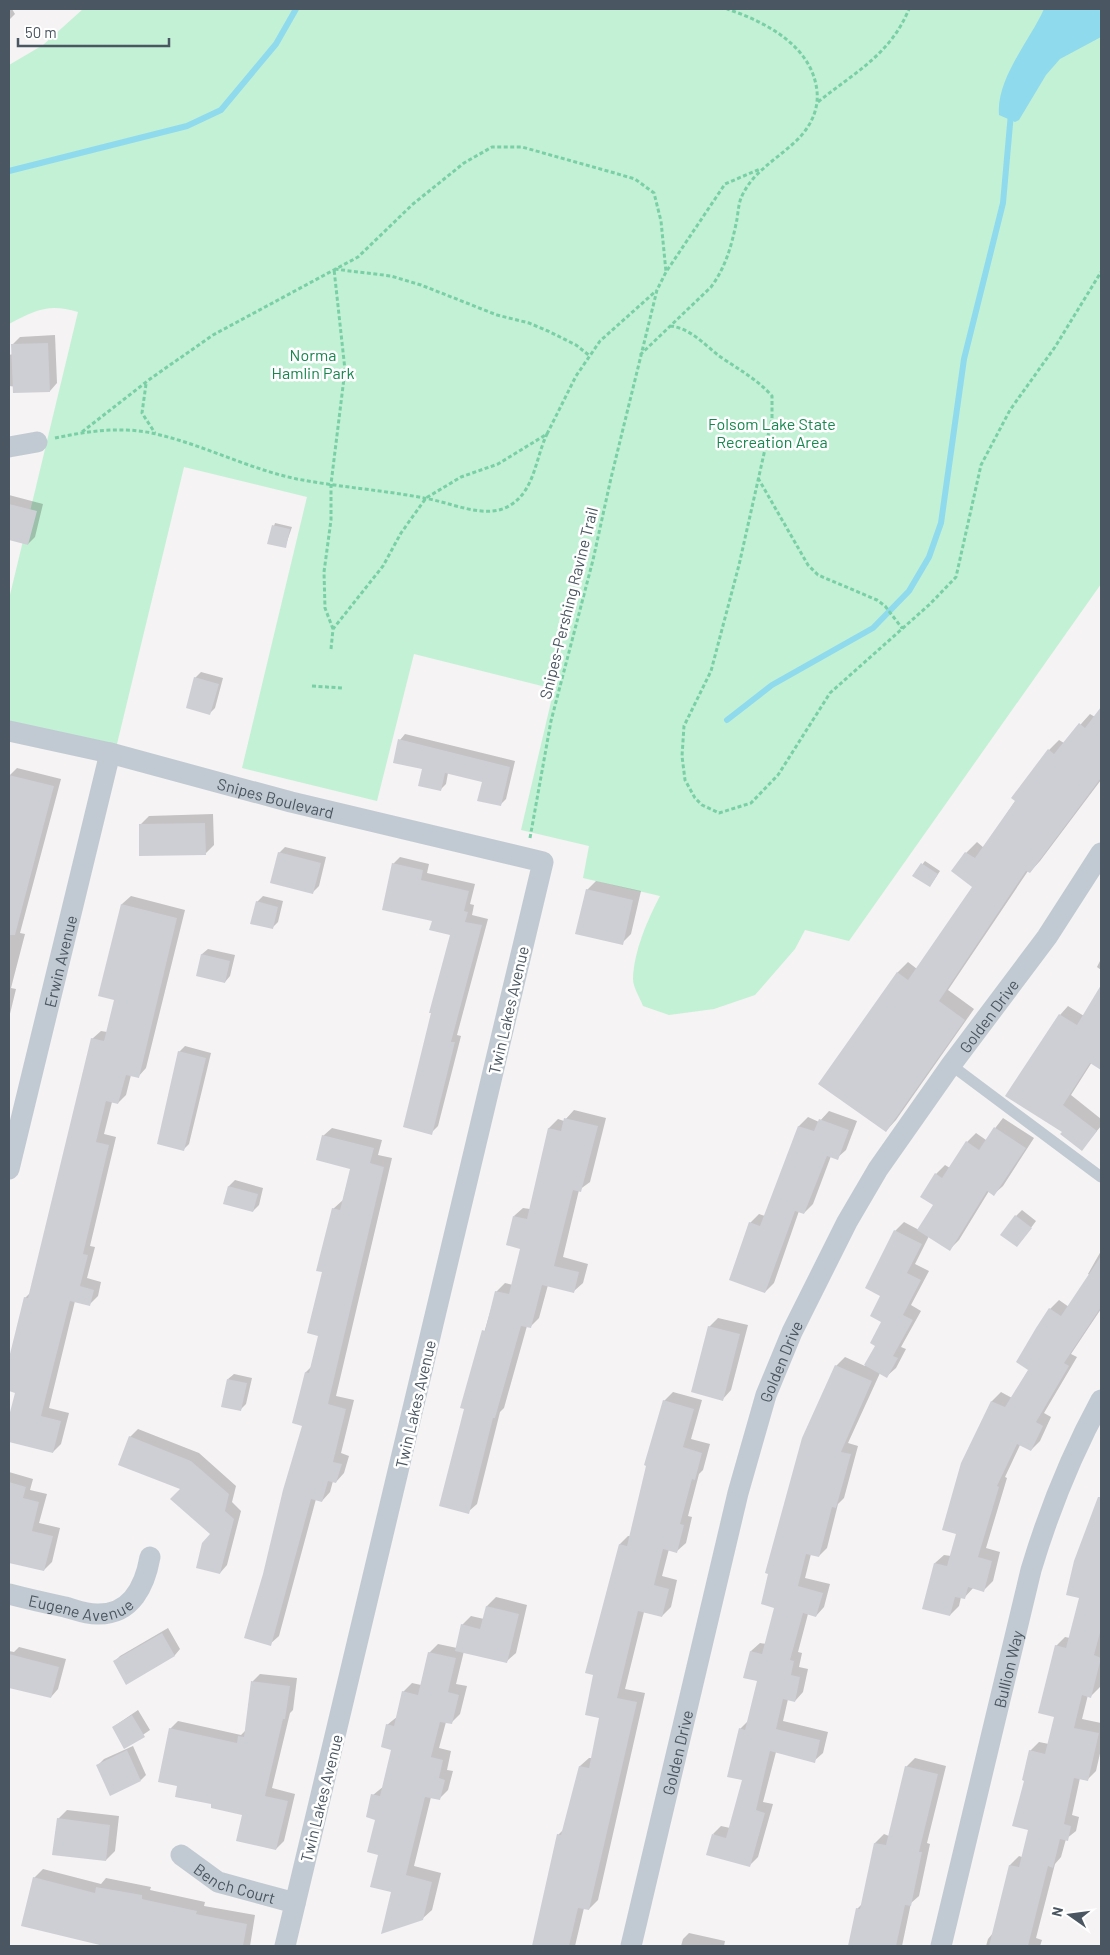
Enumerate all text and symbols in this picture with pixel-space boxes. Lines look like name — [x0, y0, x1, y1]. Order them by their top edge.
scale bar — [18, 15, 169, 47]
text: 50 m — [25, 23, 57, 41]
park label: Norma Hamlin Park — [272, 345, 354, 382]
park label: Folsom Lake State Recreation Area — [708, 414, 836, 451]
street label: Snipes-Pershing Ravine Trail — [535, 505, 601, 701]
street label: Snipes Boulevard — [215, 773, 336, 821]
street label: Erwin Avenue — [39, 913, 80, 1009]
street label: Twin Lakes Avenue — [484, 944, 532, 1076]
street label: Golden Drive — [955, 975, 1022, 1056]
street label: Golden Drive — [755, 1317, 806, 1404]
street label: Twin Lakes Avenue — [391, 1338, 439, 1470]
street label: Eugene Avenue — [27, 1590, 137, 1624]
street label: Bullion Way — [989, 1628, 1026, 1710]
street label: Golden Drive — [658, 1708, 696, 1797]
street label: Twin Lakes Avenue — [296, 1732, 346, 1864]
street label: Bench Court — [191, 1858, 278, 1907]
north arrow — [1045, 1890, 1095, 1940]
text: N — [1048, 1905, 1066, 1918]

